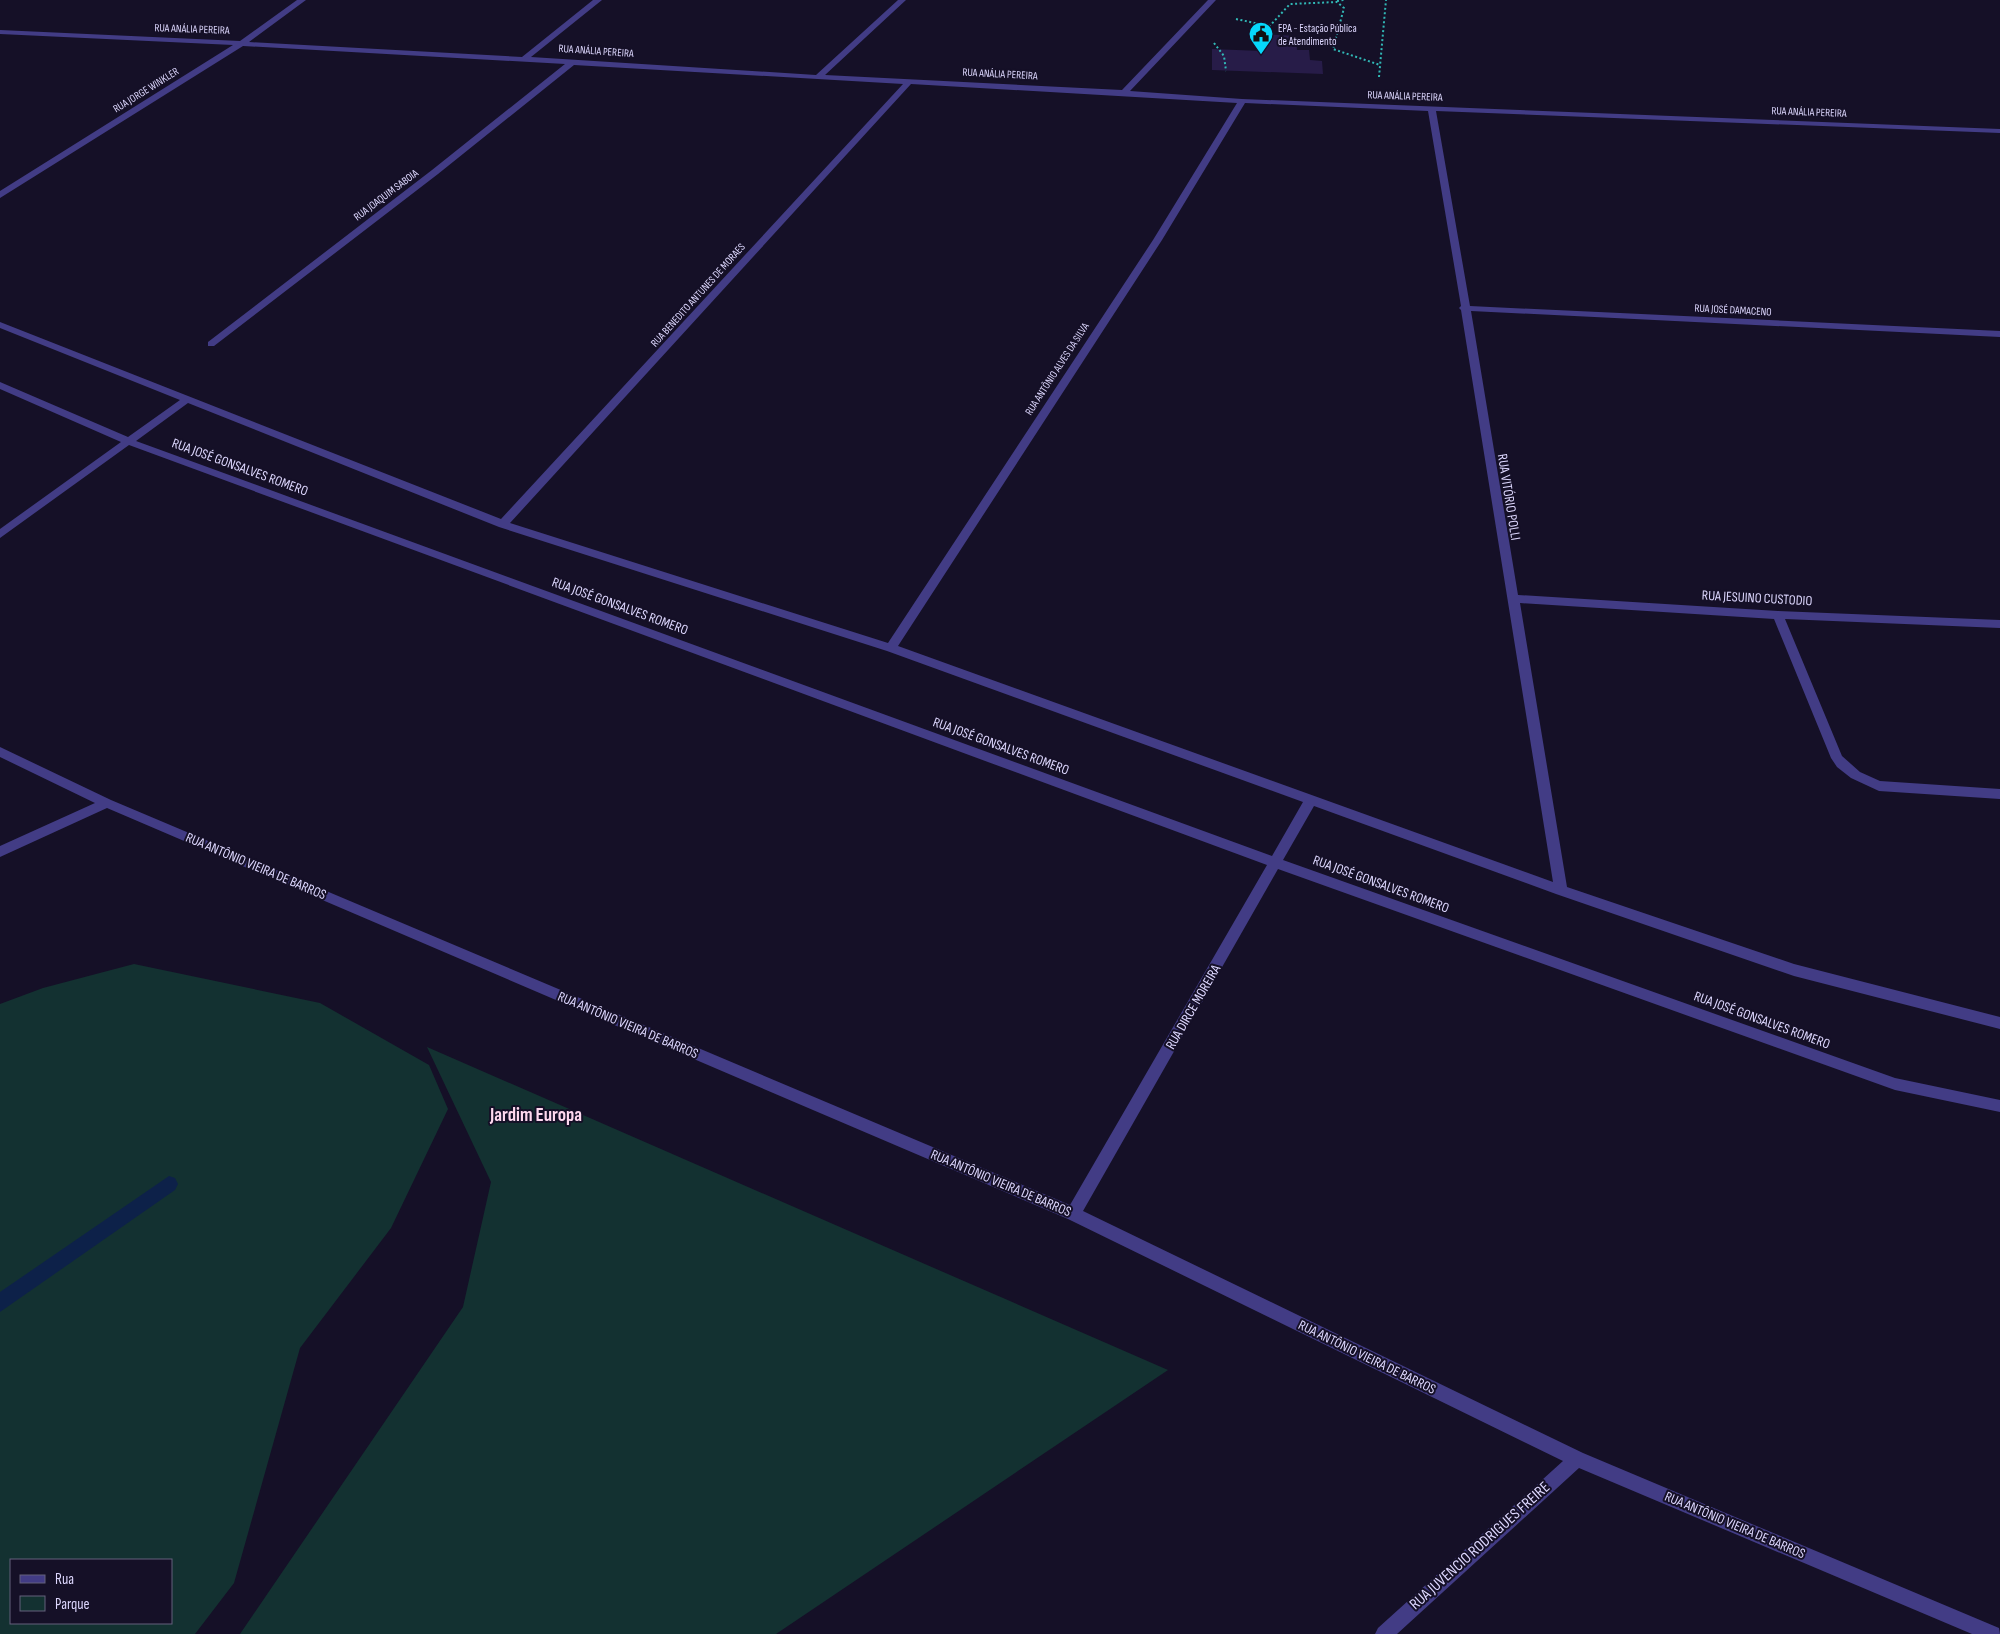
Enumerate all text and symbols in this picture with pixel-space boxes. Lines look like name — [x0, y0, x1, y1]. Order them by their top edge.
street label: RUA ANÁLIA PEREIRA — [154, 21, 230, 37]
public building icon: EPA - Estação Pública de Atendimento — [1248, 21, 1274, 55]
place label: EPA - Estação Pública de Atendimento — [1278, 22, 1357, 48]
street label: RUA ANÁLIA PEREIRA — [558, 42, 634, 60]
street label: RUA JORGE WINKLER — [111, 65, 181, 115]
street label: RUA ANÁLIA PEREIRA — [962, 66, 1038, 82]
street label: RUA ANÁLIA PEREIRA — [1367, 88, 1443, 104]
street label: RUA ANÁLIA PEREIRA — [1771, 104, 1847, 120]
street label: RUA JOAQUIM SABOIA — [351, 166, 421, 223]
street label: RUA BENEDITO ANTUNES DE MORAES — [648, 240, 748, 349]
street label: RUA JOSÉ DAMACENO — [1694, 301, 1772, 319]
street label: RUA ANTÔNIO ALVES DA SILVA — [1022, 320, 1092, 418]
street label: RUA JOSÉ GONSALVES ROMERO — [170, 434, 310, 500]
street label: RUA VITÓRIO POLLI — [1494, 453, 1524, 541]
street label: RUA JOSÉ GONSALVES ROMERO — [550, 573, 690, 639]
street label: RUA JESUINO CUSTODIO — [1701, 587, 1813, 609]
street label: RUA JOSÉ GONSALVES ROMERO — [931, 713, 1071, 779]
street label: RUA ANTÔNIO VIEIRA DE BARROS — [183, 829, 329, 903]
street label: RUA JOSÉ GONSALVES ROMERO — [1311, 851, 1451, 917]
street label: RUA DIRCE MOREIRA — [1162, 961, 1225, 1052]
street label: RUA JOSÉ GONSALVES ROMERO — [1692, 987, 1832, 1053]
street label: RUA ANTÔNIO VIEIRA DE BARROS — [555, 988, 701, 1062]
district label: Jardim Europa — [489, 1104, 582, 1127]
street label: RUA ANTÔNIO VIEIRA DE BARROS — [928, 1146, 1074, 1220]
street label: RUA ANTÔNIO VIEIRA DE BARROS — [1295, 1316, 1439, 1398]
street label: RUA JUVENCIO RODRIGUES FREIRE — [1406, 1478, 1554, 1614]
street label: RUA ANTÔNIO VIEIRA DE BARROS — [1662, 1488, 1808, 1562]
legend — [10, 1559, 172, 1624]
text: Rua — [55, 1570, 74, 1589]
text: Parque — [55, 1595, 90, 1614]

